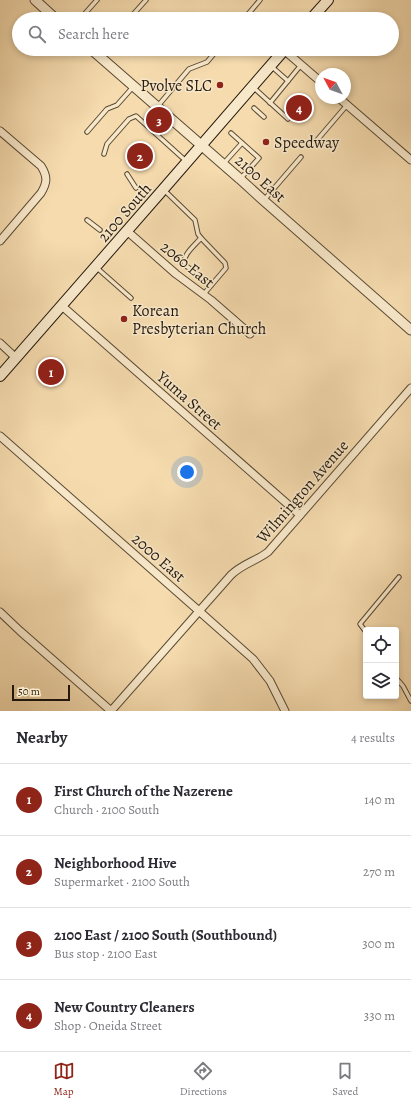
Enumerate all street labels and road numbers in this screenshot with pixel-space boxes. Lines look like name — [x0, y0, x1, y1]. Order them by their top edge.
street label: 2100 East — [230, 150, 291, 208]
street label: 2100 South — [93, 178, 157, 247]
street label: 2060 East — [156, 236, 219, 293]
street label: Yuma Street — [151, 366, 227, 435]
street label: Wilmington Avenue — [251, 435, 354, 549]
street label: 2000 East — [127, 528, 190, 587]

